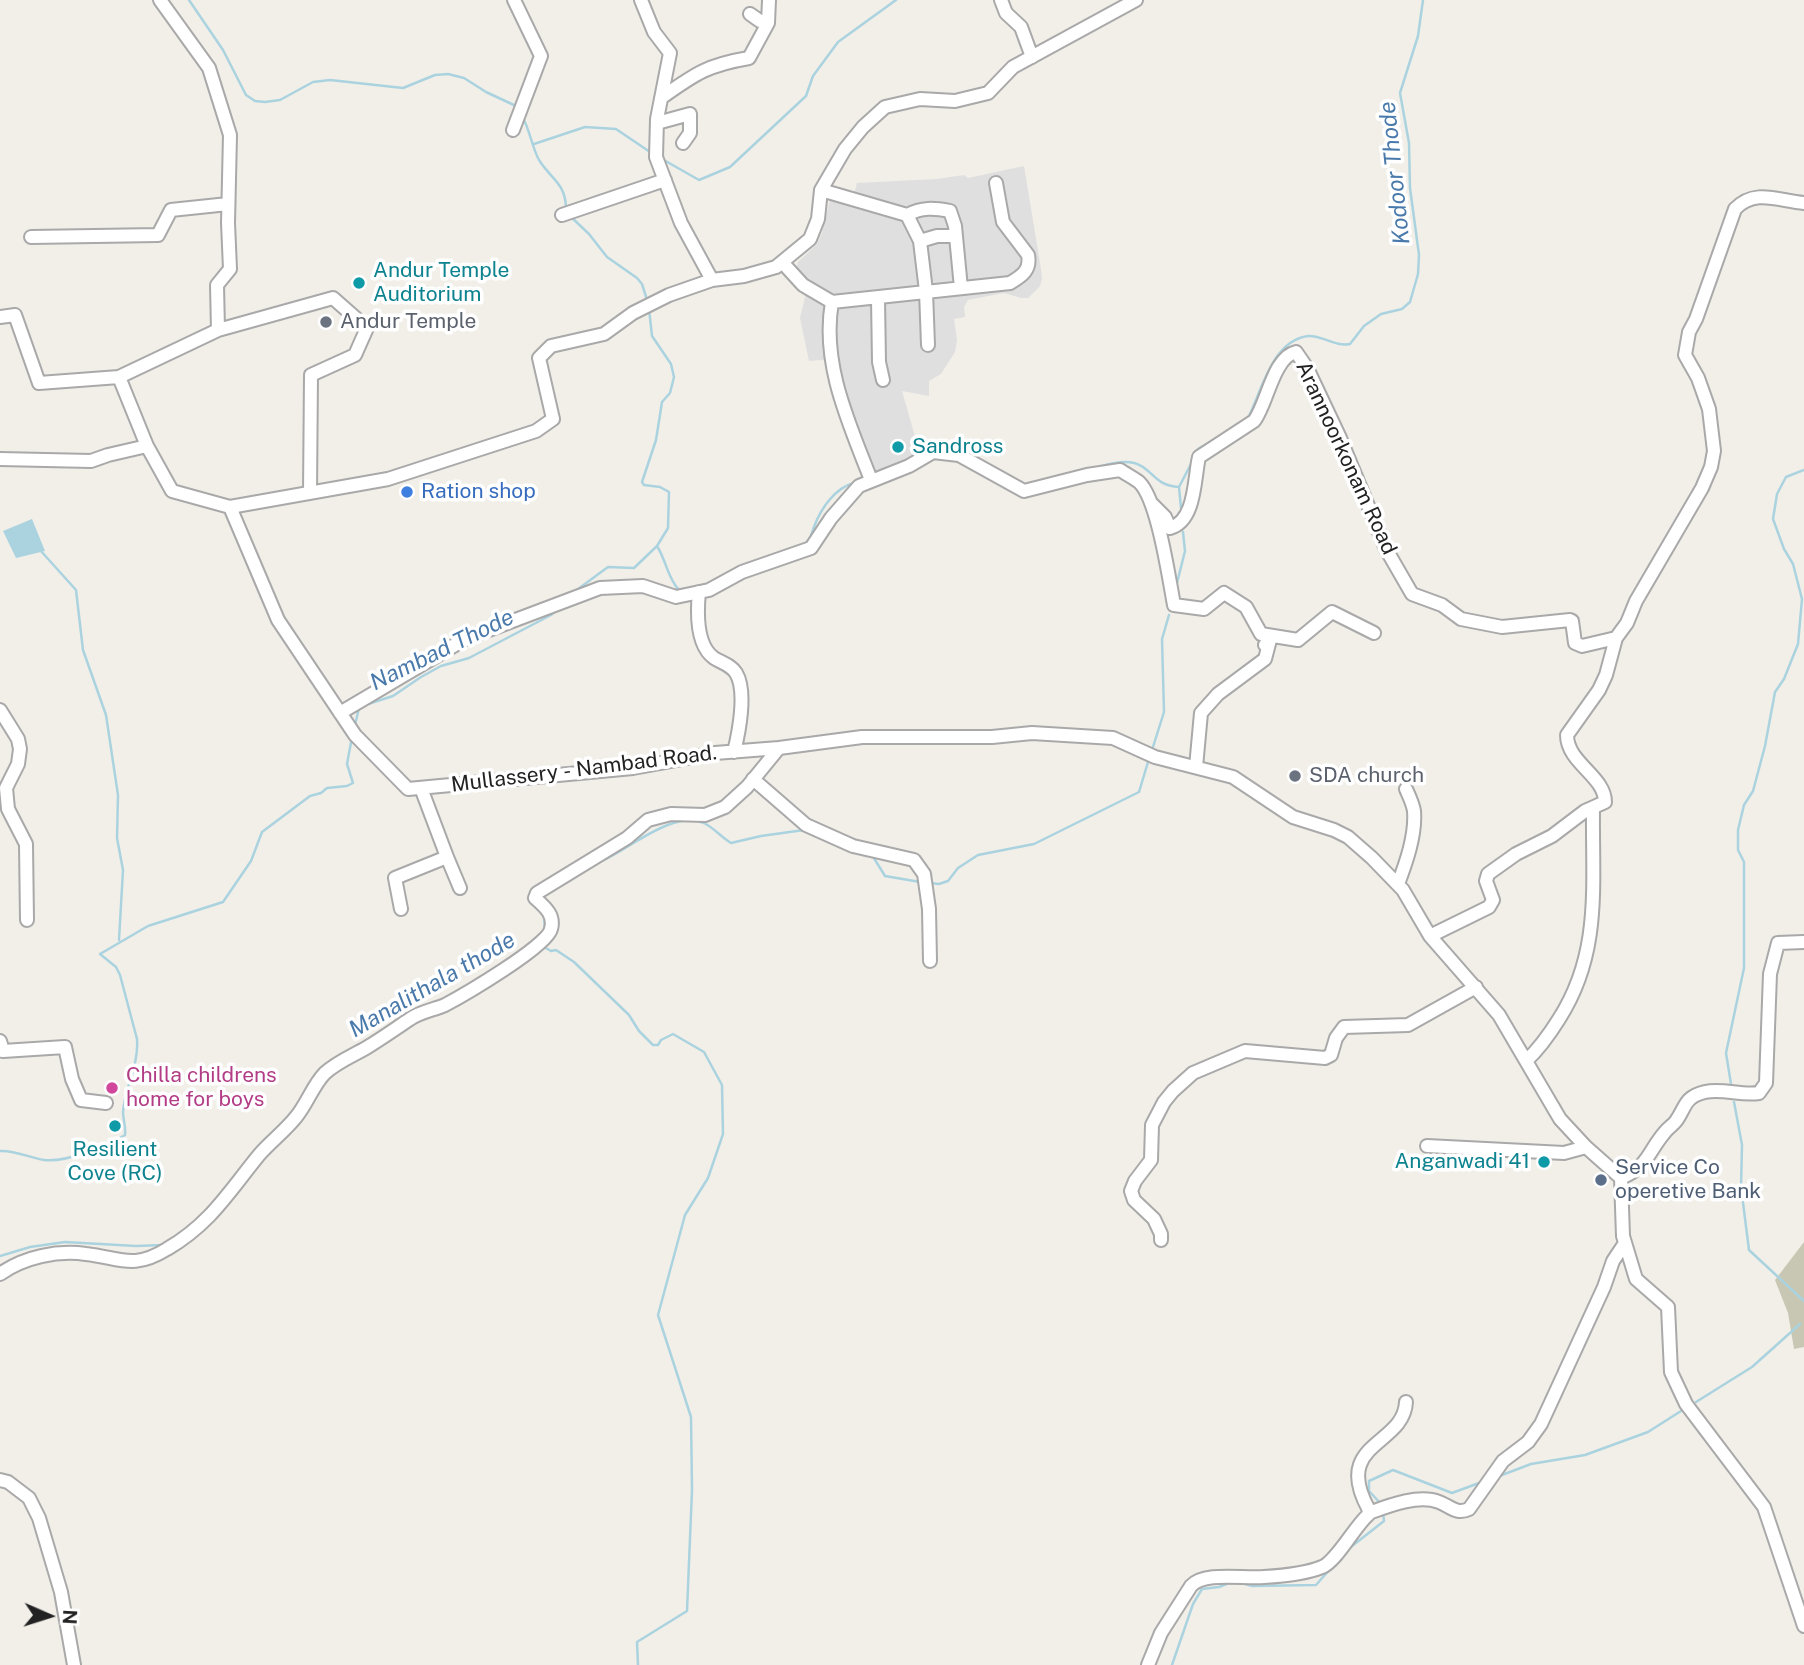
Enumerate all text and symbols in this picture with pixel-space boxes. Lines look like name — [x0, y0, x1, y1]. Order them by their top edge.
water label: Kodoor Thode — [1374, 100, 1416, 246]
place label: Andur Temple Auditorium — [373, 258, 510, 308]
marker: Andur Temple Auditorium — [351, 275, 367, 291]
place label: Andur Temple — [340, 309, 477, 335]
marker: Andur Temple — [318, 314, 334, 330]
street label: Arannoorkonam Road — [1290, 357, 1402, 559]
place label: Sandross — [912, 434, 1003, 460]
marker: Sandross — [890, 439, 906, 455]
place label: Ration shop — [421, 479, 536, 505]
marker: Ration shop — [399, 484, 415, 500]
water label: Nambad Thode — [366, 603, 518, 697]
street label: Mullassery - Nambad Road. — [450, 740, 718, 798]
place label: SDA church — [1309, 763, 1424, 789]
marker: SDA church — [1287, 768, 1303, 784]
water label: Manalithala thode — [344, 926, 520, 1044]
place label: Chilla childrens home for boys — [126, 1063, 277, 1113]
marker: Chilla childrens home for boys — [104, 1080, 120, 1096]
marker: Resilient Cove (RC) — [107, 1118, 123, 1134]
place label: Resilient Cove (RC) — [68, 1137, 162, 1187]
place label: Anganwadi 41 — [1394, 1149, 1530, 1175]
marker: Anganwadi 41 — [1536, 1154, 1552, 1170]
place label: Service Co operetive Bank — [1615, 1155, 1761, 1205]
marker: Service Co operetive Bank — [1593, 1172, 1609, 1188]
north arrow — [14, 1581, 84, 1651]
text: N — [59, 1609, 81, 1625]

